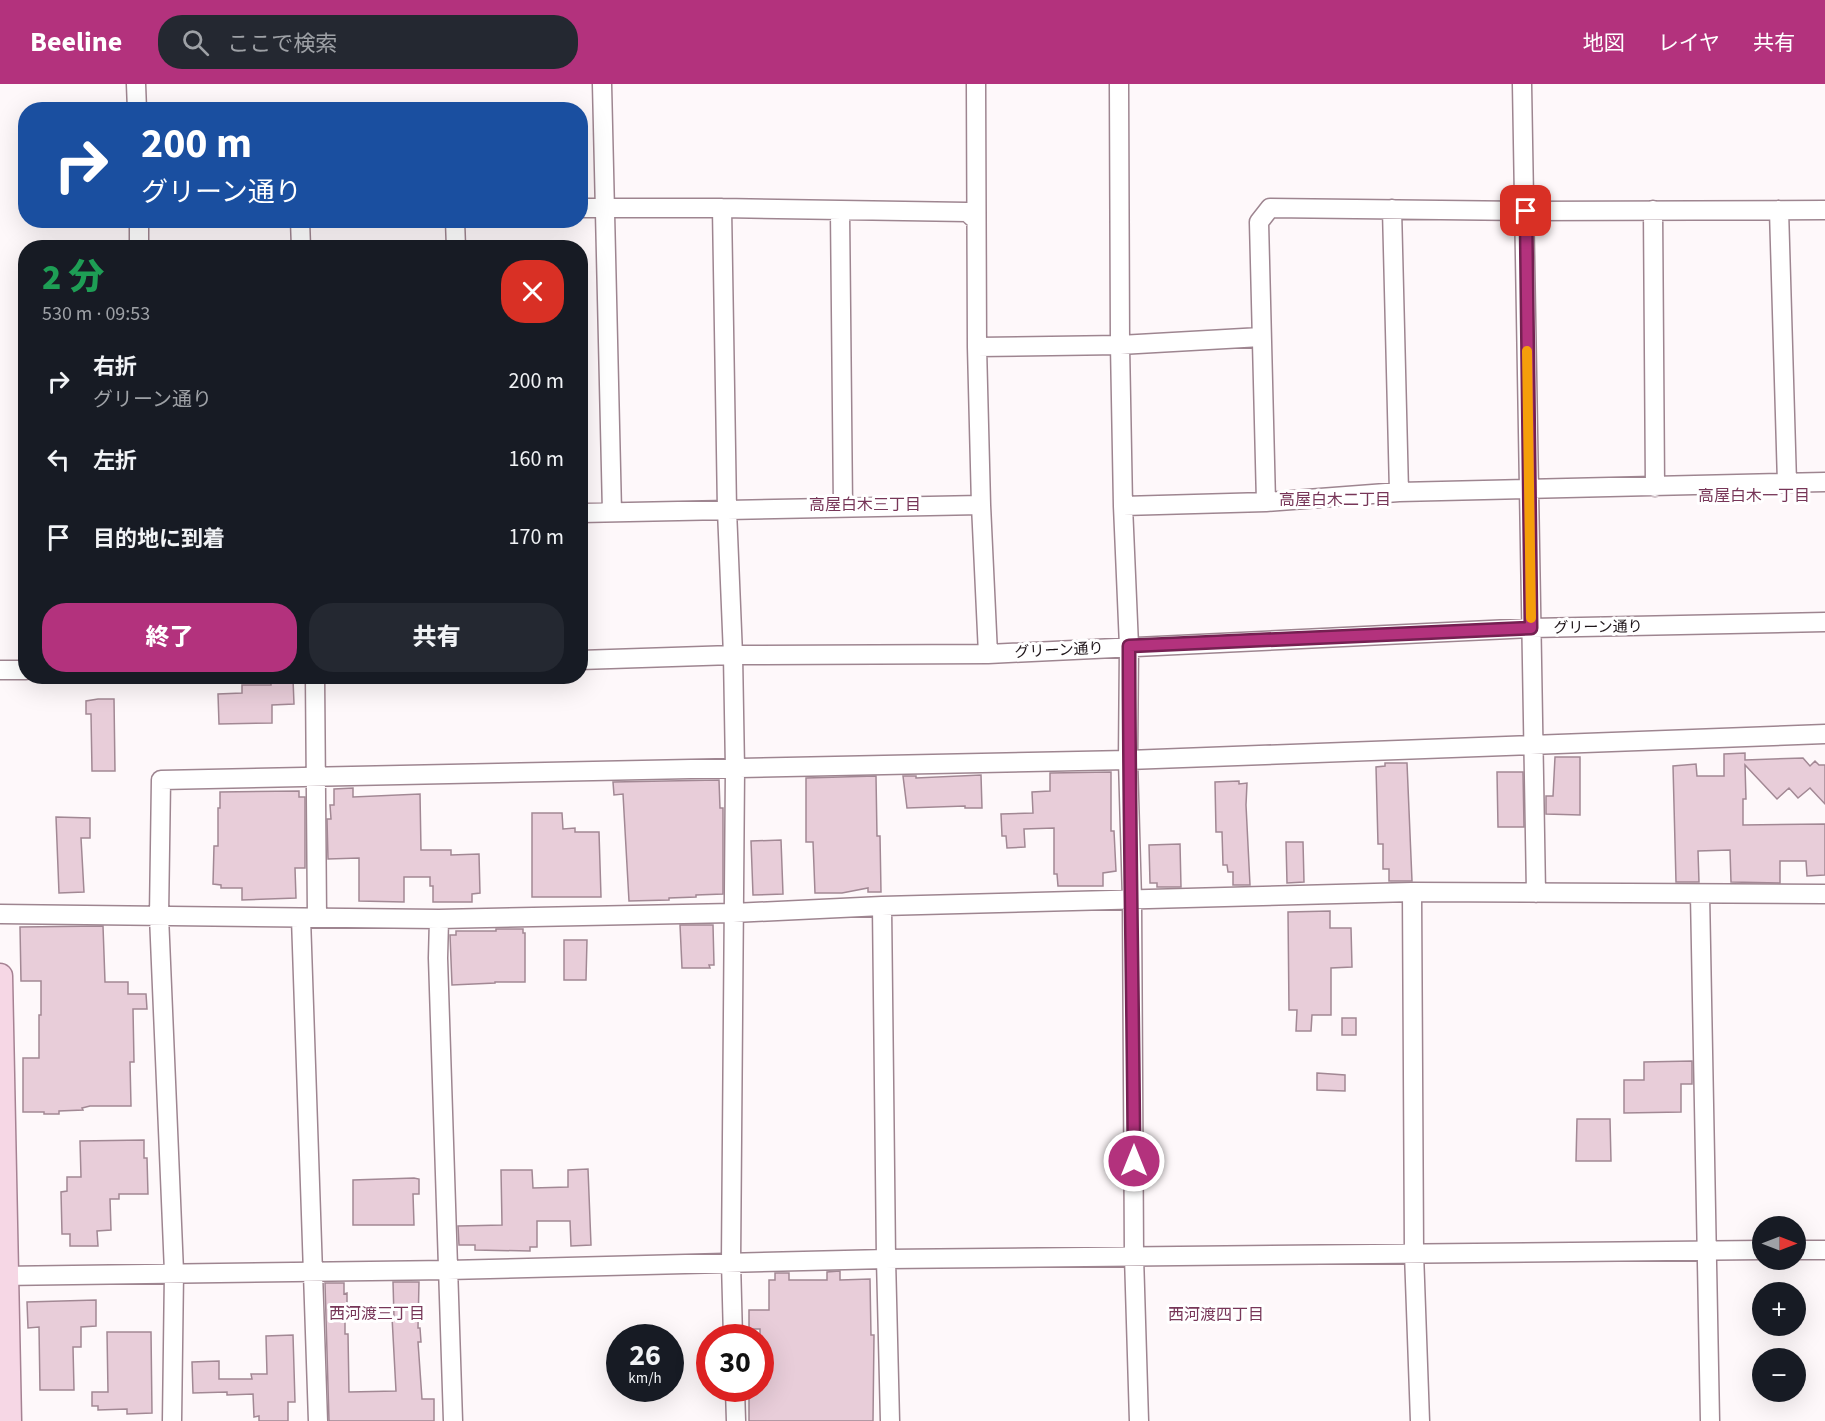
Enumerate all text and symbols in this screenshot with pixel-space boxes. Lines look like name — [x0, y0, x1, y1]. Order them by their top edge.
search box — [158, 15, 578, 69]
text: Beeline — [30, 22, 122, 62]
icon: search — [179, 26, 212, 59]
text: ここで検索 — [227, 28, 337, 60]
text: 地図 — [1583, 28, 1625, 58]
text: レイヤ — [1658, 28, 1720, 58]
text: 共有 — [1753, 28, 1795, 58]
text: 200 m — [141, 114, 252, 174]
icon: right — [42, 126, 120, 204]
text: グリーン通り — [141, 173, 302, 212]
pin — [1500, 185, 1551, 236]
icon: arrive — [1509, 194, 1542, 227]
text: 2 分 — [42, 252, 104, 303]
button: close — [501, 260, 564, 323]
text: 530 m · 09:53 — [42, 300, 150, 328]
text: 右折 — [93, 351, 137, 383]
icon: right — [42, 365, 75, 398]
text: 200 m — [509, 365, 564, 397]
text: グリーン通り — [93, 386, 212, 414]
icon: left — [42, 443, 75, 476]
text: 160 m — [509, 443, 564, 475]
text: 左折 — [93, 445, 137, 477]
district label: 高屋白木一丁目 — [1698, 485, 1810, 507]
district label: 高屋白木二丁目 — [1279, 489, 1391, 511]
district label: 高屋白木三丁目 — [809, 494, 921, 516]
icon: arrive — [42, 521, 75, 554]
text: 170 m — [509, 521, 564, 553]
text: 目的地に到着 — [93, 523, 225, 555]
button: 終了 — [42, 603, 297, 672]
button: 共有 — [309, 603, 564, 672]
street label: グリーン通り — [1553, 616, 1643, 639]
street label: グリーン通り — [1014, 638, 1104, 663]
position arrow — [1102, 1129, 1166, 1193]
north arrow — [1752, 1216, 1806, 1270]
map controls — [1752, 1216, 1806, 1402]
button: + — [1752, 1282, 1806, 1336]
district label: 西河渡三丁目 — [329, 1303, 425, 1325]
district label: 西河渡四丁目 — [1168, 1304, 1264, 1326]
speed limit sign: 30 — [696, 1324, 774, 1402]
text: 26 — [629, 1334, 661, 1377]
button: − — [1752, 1348, 1806, 1402]
text: km/h — [628, 1368, 662, 1389]

